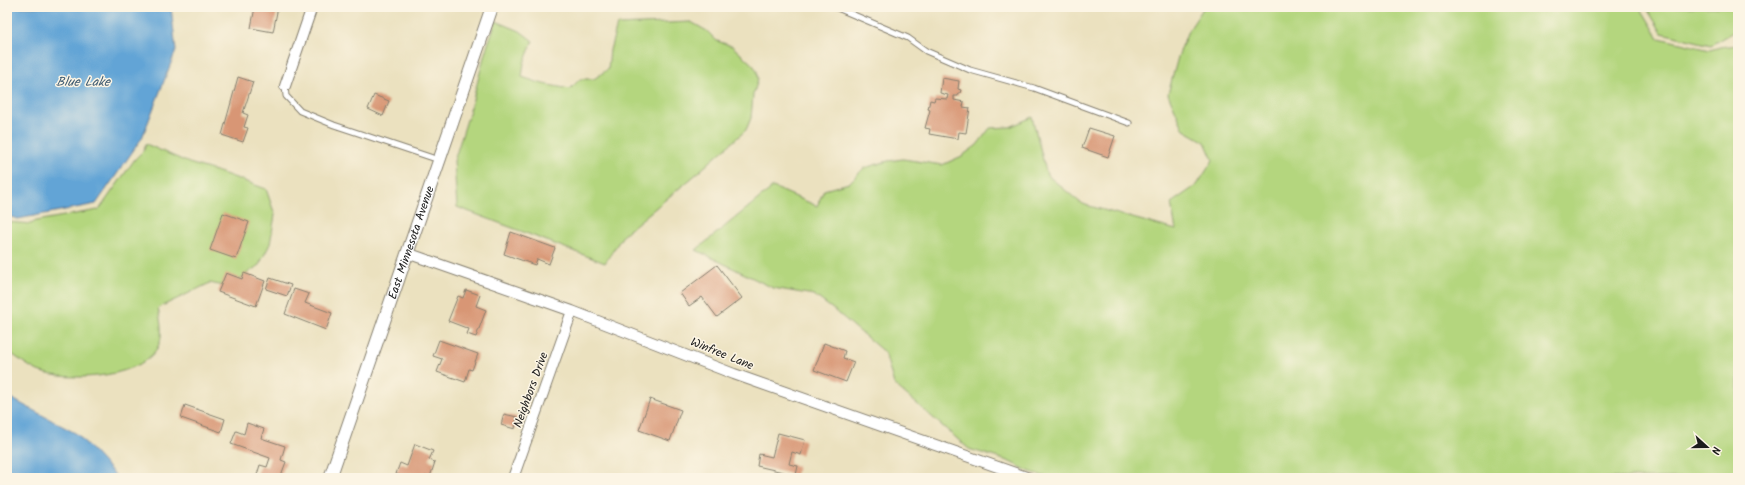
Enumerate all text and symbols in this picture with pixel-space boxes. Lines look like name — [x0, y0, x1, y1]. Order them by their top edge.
water label: Blue Lake — [56, 72, 111, 93]
street label: East Minnesota Avenue — [383, 183, 439, 302]
street label: Winfree Lane — [688, 333, 757, 376]
street label: Neighbors Drive — [509, 349, 554, 430]
north arrow — [1687, 427, 1727, 467]
text: N — [1706, 444, 1725, 457]

